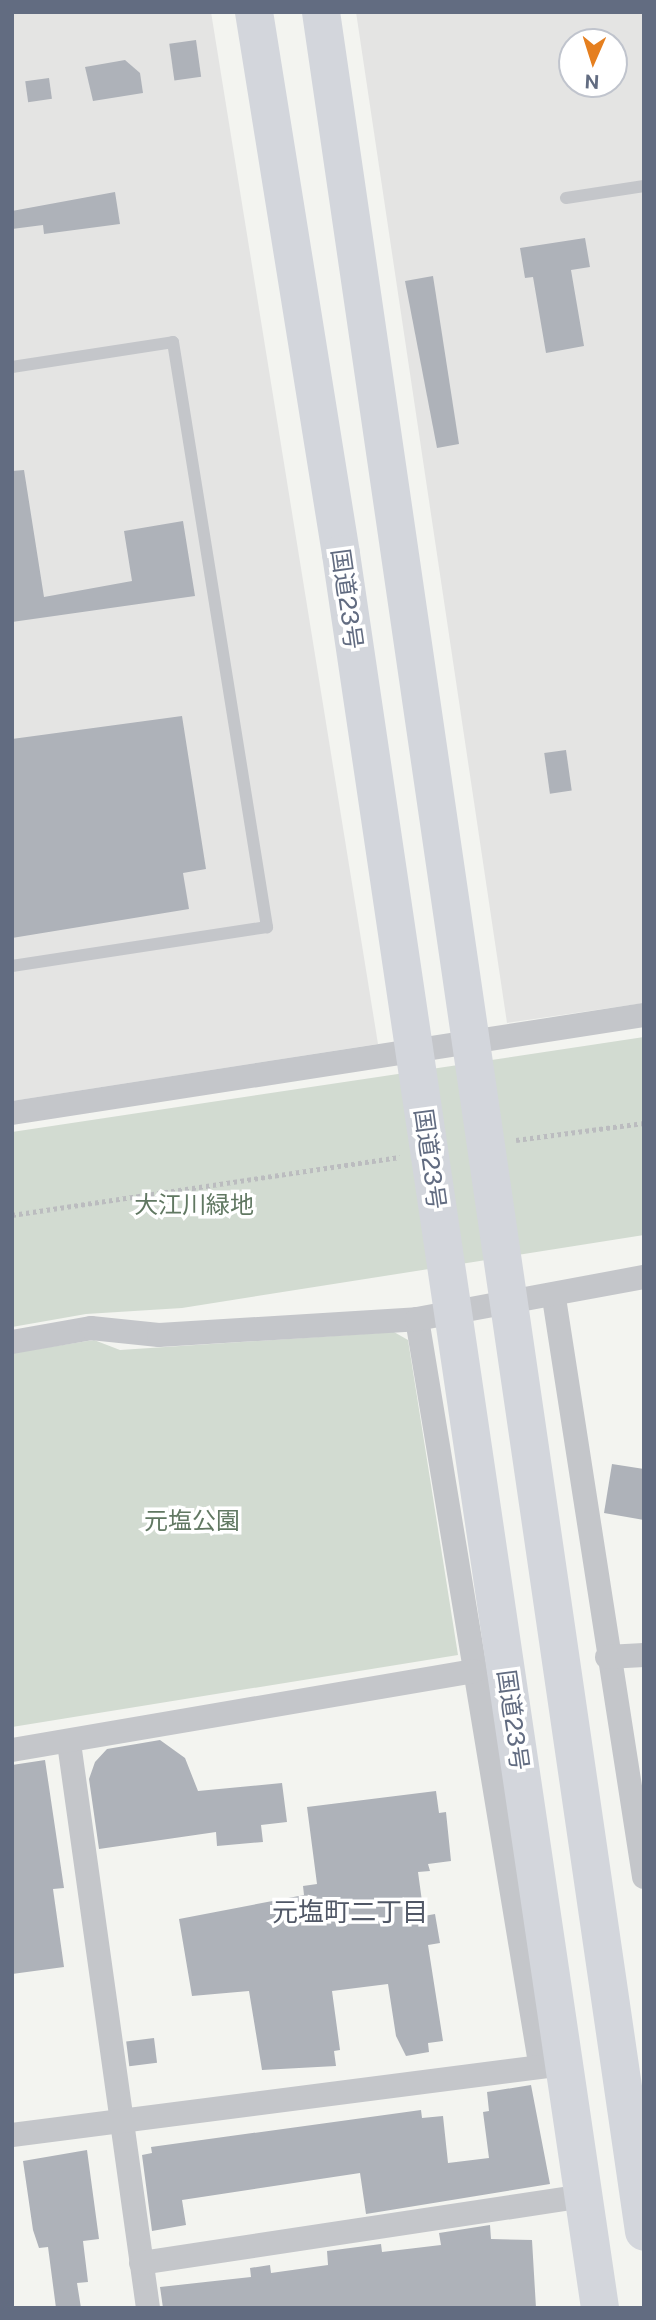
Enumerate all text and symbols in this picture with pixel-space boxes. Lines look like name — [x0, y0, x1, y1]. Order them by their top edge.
north arrow — [558, 28, 628, 98]
text: N — [584, 71, 600, 93]
street label: 国道23号 — [326, 547, 368, 651]
street label: 国道23号 — [409, 1107, 451, 1211]
park label: 大江川緑地 — [134, 1191, 254, 1219]
park label: 元塩公園 — [144, 1507, 240, 1535]
street label: 国道23号 — [492, 1668, 534, 1772]
district label: 元塩町二丁目 — [272, 1896, 428, 1928]

